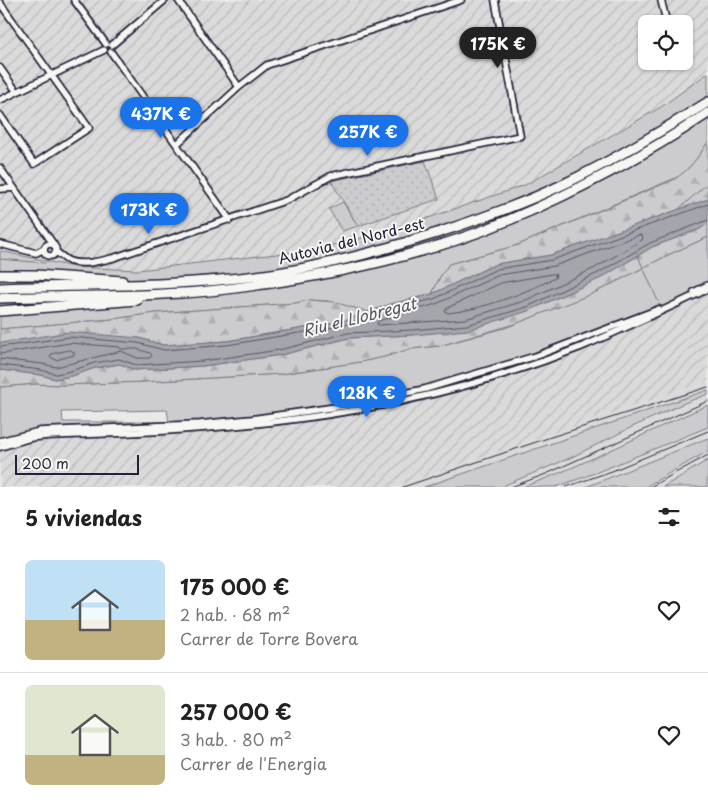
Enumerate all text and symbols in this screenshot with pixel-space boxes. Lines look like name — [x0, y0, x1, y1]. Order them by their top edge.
map controls — [638, 15, 693, 70]
button: locate — [638, 15, 693, 70]
pin: 175K € — [457, 27, 539, 69]
text: 175K € — [470, 31, 526, 55]
pin: 437K € — [120, 96, 202, 139]
text: 437K € — [131, 101, 191, 125]
pin: 257K € — [327, 114, 409, 157]
text: 257K € — [338, 119, 398, 143]
pin: 173K € — [108, 192, 190, 235]
text: 173K € — [121, 197, 177, 221]
street label: Autovia del Nord-est — [276, 211, 426, 269]
water label: Riu el Llobregat — [300, 290, 421, 342]
pin: 128K € — [326, 376, 408, 418]
text: 128K € — [338, 380, 396, 404]
scale bar — [15, 452, 139, 475]
text: 200 m — [22, 453, 69, 474]
text: 5 viviendas — [25, 501, 142, 533]
icon: filters — [655, 503, 683, 531]
text: 175 000 € — [180, 570, 289, 602]
icon: home — [65, 580, 125, 640]
icon: heart — [655, 596, 683, 624]
text: 2 hab. · 68 m² — [180, 602, 290, 626]
text: Carrer de Torre Bovera — [180, 626, 358, 650]
text: 257 000 € — [180, 695, 292, 727]
icon: home — [65, 705, 125, 765]
icon: heart — [655, 721, 683, 749]
text: 3 hab. · 80 m² — [180, 727, 292, 751]
text: Carrer de l'Energia — [180, 751, 327, 775]

